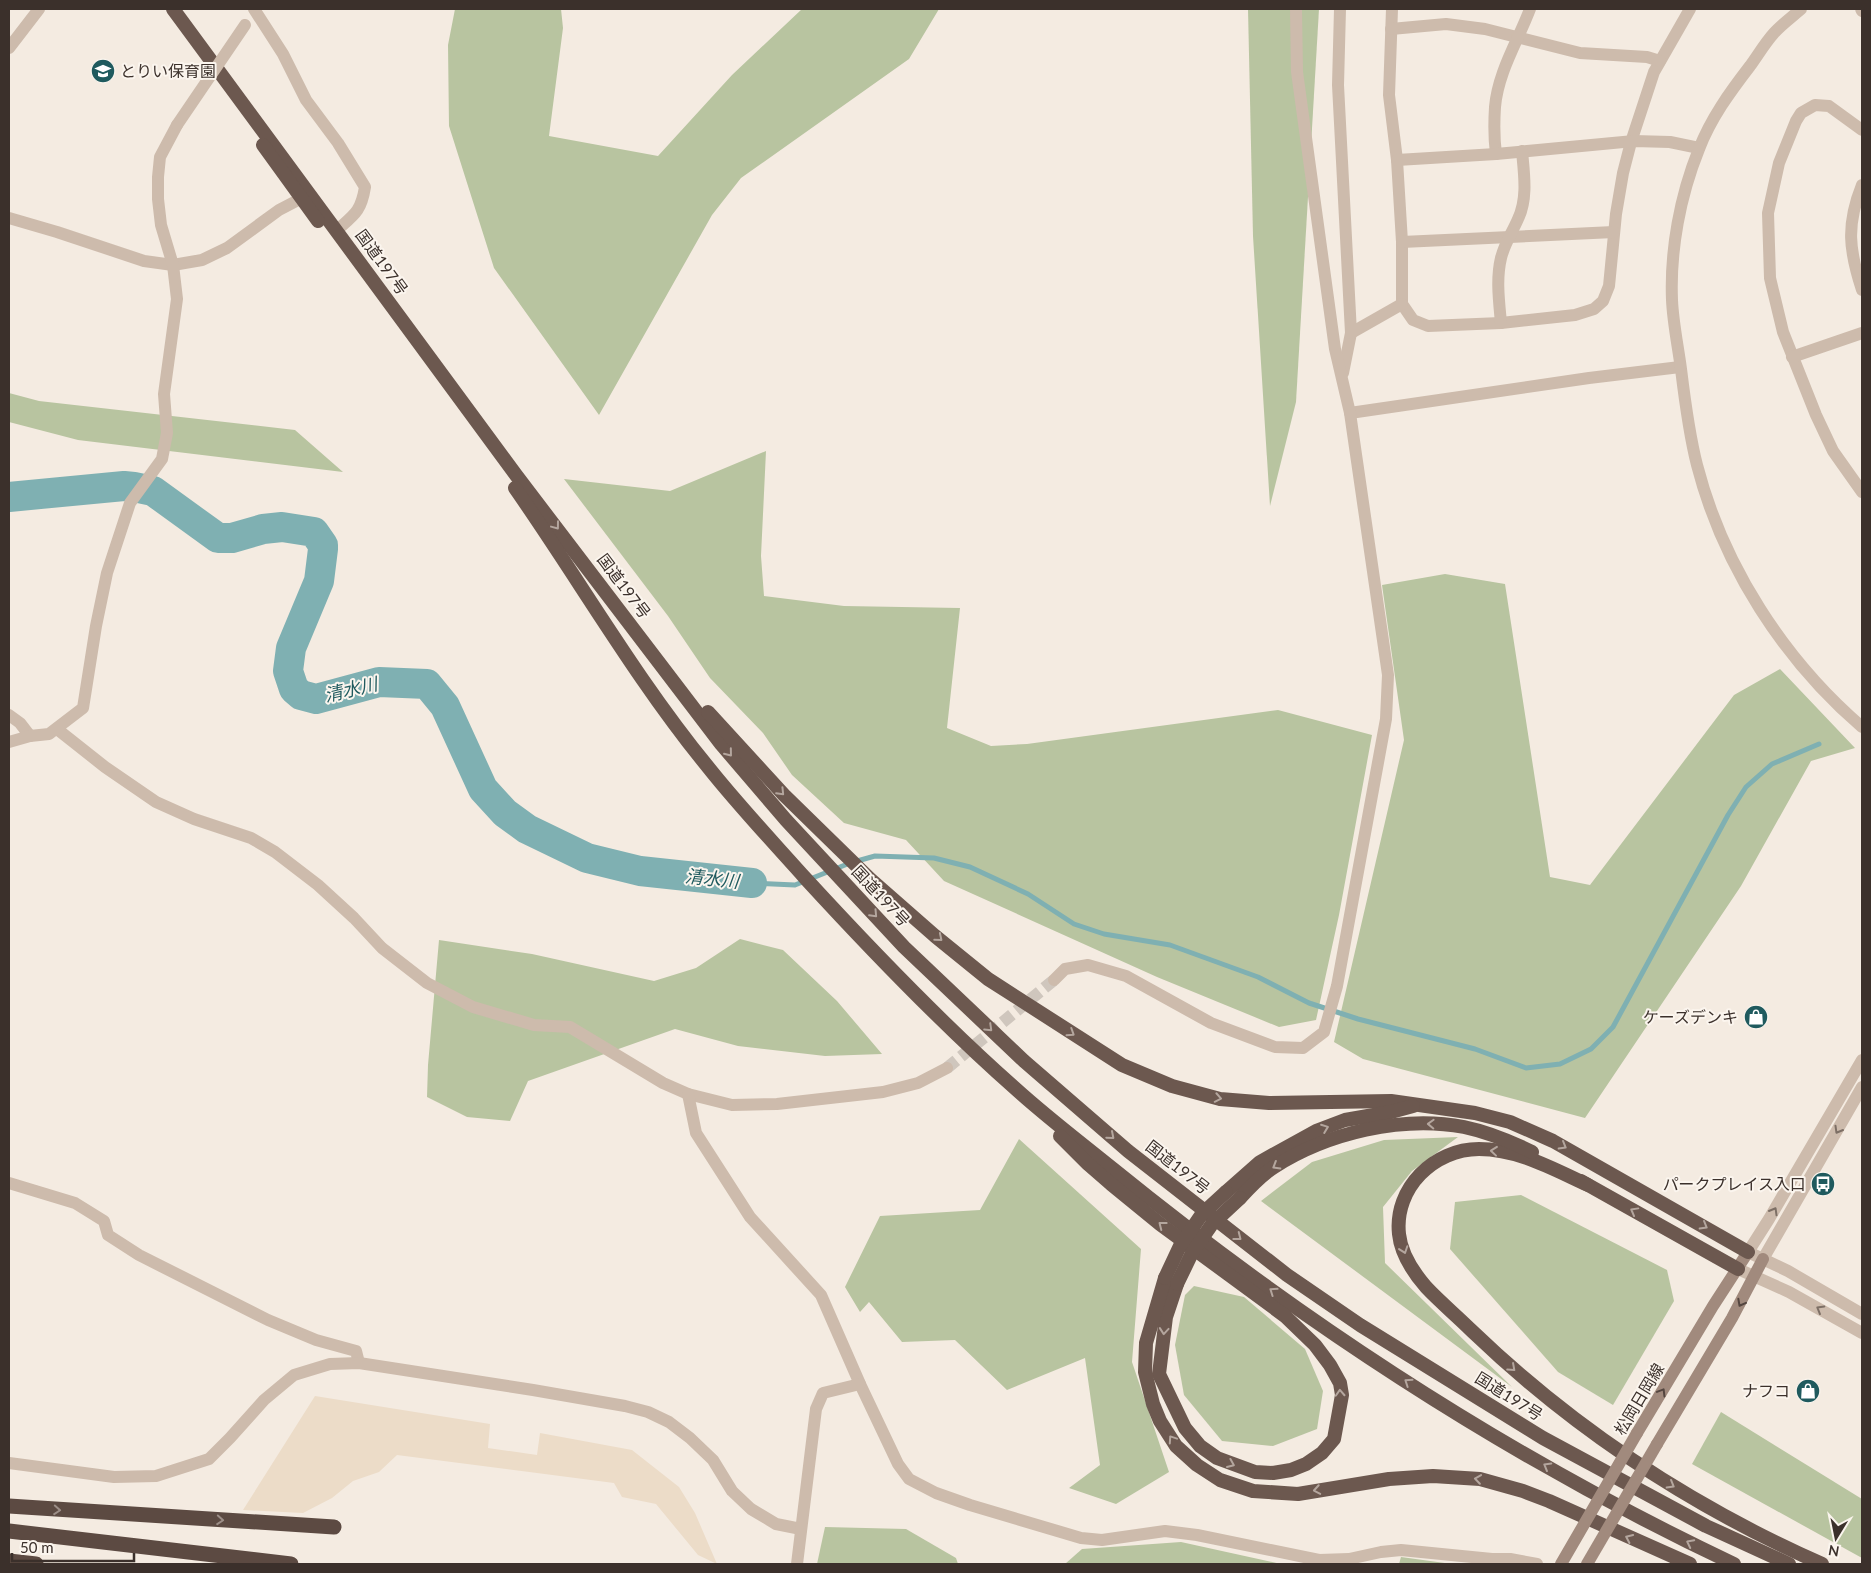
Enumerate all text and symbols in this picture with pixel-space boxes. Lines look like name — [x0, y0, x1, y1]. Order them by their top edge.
school or university icon: とりい保育園 — [90, 58, 116, 84]
place label: とりい保育園 — [120, 61, 216, 80]
street label: 国道197号 — [352, 225, 412, 298]
one-way arrow — [550, 520, 558, 529]
street label: 国道197号 — [594, 550, 655, 622]
water label: 清水川 — [322, 672, 382, 706]
one-way arrow — [723, 747, 731, 756]
one-way arrow — [775, 786, 784, 795]
street label: 国道197号 — [849, 861, 914, 930]
water label: 清水川 — [684, 864, 742, 892]
one-way arrow — [868, 909, 877, 918]
one-way arrow — [933, 933, 942, 942]
shop icon: ケーズデンキ — [1743, 1004, 1769, 1030]
place label: ケーズデンキ — [1643, 1007, 1738, 1026]
one-way arrow — [984, 1022, 993, 1031]
one-way arrow — [1065, 1026, 1074, 1036]
one-way arrow — [1214, 1093, 1222, 1103]
one-way arrow — [1426, 1119, 1434, 1130]
one-way arrow — [1320, 1124, 1329, 1134]
one-way arrow — [1834, 1124, 1844, 1133]
one-way arrow — [1105, 1130, 1114, 1139]
street label: 国道197号 — [1143, 1136, 1214, 1197]
one-way arrow — [1557, 1140, 1566, 1150]
one-way arrow — [1489, 1146, 1497, 1157]
one-way arrow — [1273, 1160, 1282, 1170]
bus stop icon: パークプレイス入口 — [1810, 1171, 1836, 1197]
place label: パークプレイス入口 — [1662, 1174, 1806, 1193]
one-way arrow — [1630, 1207, 1639, 1217]
one-way arrow — [1768, 1207, 1778, 1216]
one-way arrow — [1699, 1220, 1708, 1230]
one-way arrow — [1158, 1222, 1168, 1231]
one-way arrow — [1232, 1231, 1241, 1239]
one-way arrow — [1398, 1245, 1408, 1253]
one-way arrow — [1269, 1288, 1279, 1297]
one-way arrow — [1737, 1297, 1747, 1306]
one-way arrow — [1816, 1305, 1825, 1315]
one-way arrow — [1159, 1327, 1170, 1335]
street label: 松岡日岡線 — [1610, 1360, 1667, 1438]
one-way arrow — [1507, 1362, 1516, 1371]
street label: 国道197号 — [1472, 1367, 1546, 1424]
shop icon: ナフコ — [1795, 1378, 1821, 1404]
one-way arrow — [1404, 1379, 1413, 1388]
place label: ナフコ — [1742, 1381, 1790, 1400]
one-way arrow — [1335, 1388, 1346, 1396]
one-way arrow — [1656, 1388, 1666, 1397]
one-way arrow — [1169, 1436, 1178, 1445]
one-way arrow — [1226, 1457, 1235, 1468]
one-way arrow — [1543, 1462, 1552, 1472]
one-way arrow — [1474, 1475, 1482, 1485]
one-way arrow — [1666, 1478, 1675, 1488]
one-way arrow — [1312, 1485, 1321, 1495]
one-way arrow — [54, 1504, 62, 1515]
north arrow — [1811, 1513, 1861, 1563]
one-way arrow — [216, 1514, 224, 1525]
scale bar — [12, 1530, 135, 1562]
one-way arrow — [1625, 1534, 1634, 1544]
text: 50 m — [20, 1538, 54, 1556]
one-way arrow — [1686, 1539, 1695, 1549]
text: N — [1827, 1542, 1840, 1561]

